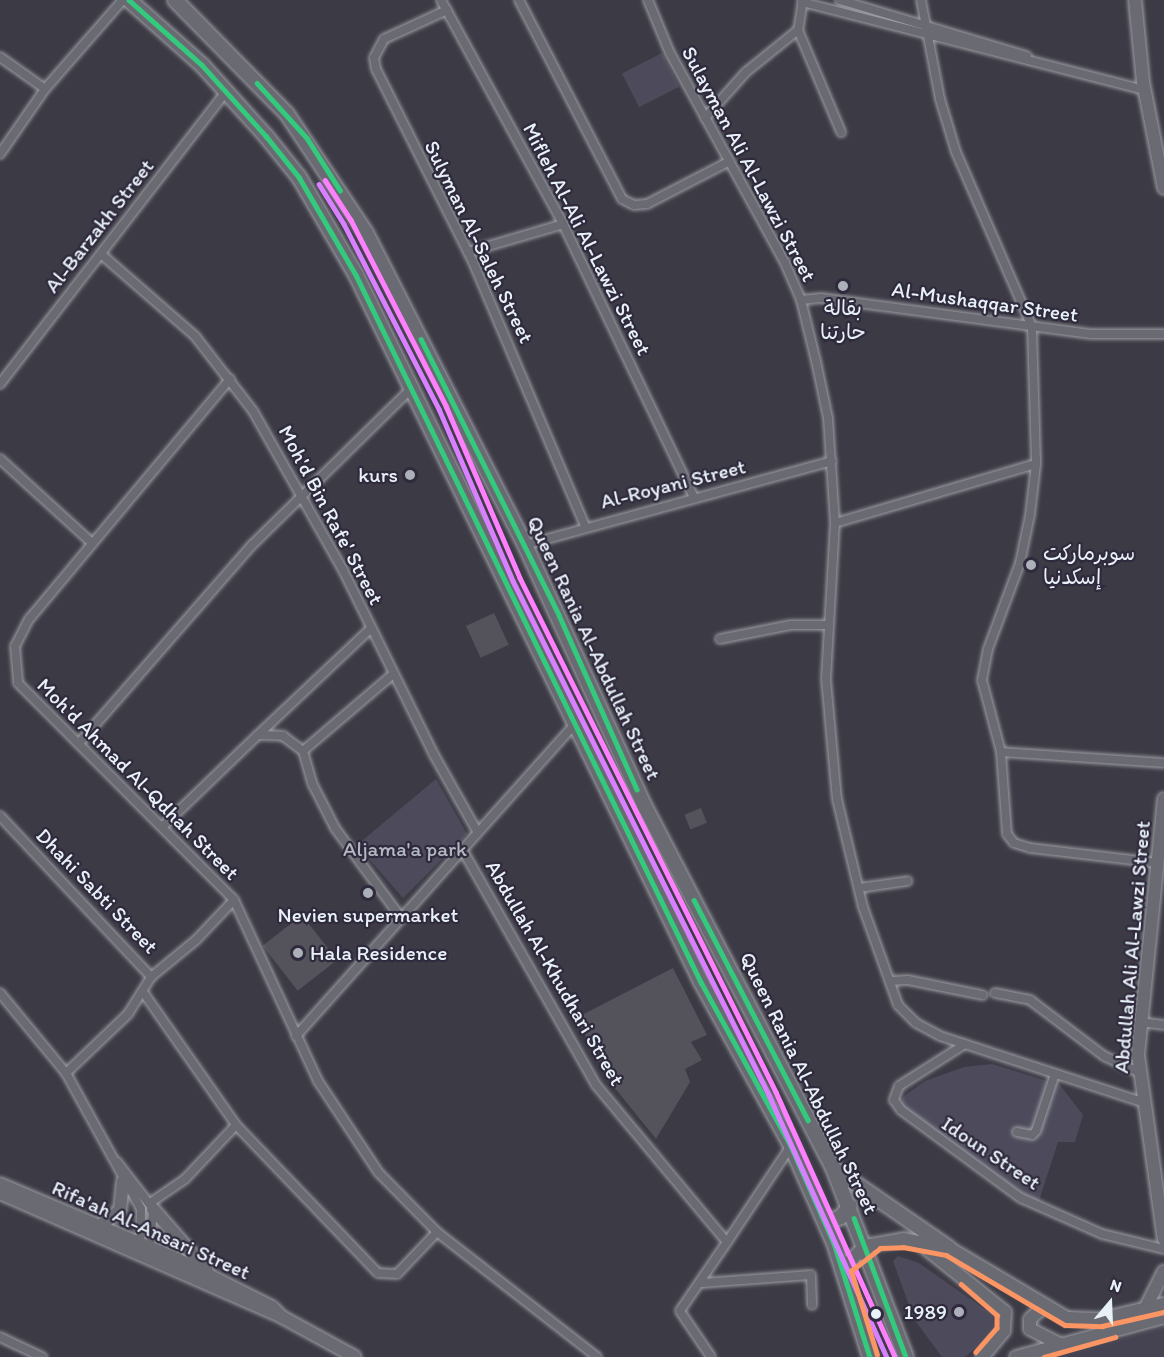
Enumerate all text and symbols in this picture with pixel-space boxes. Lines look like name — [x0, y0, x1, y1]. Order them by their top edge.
street label: Sulayman Ali Al-Lawzi Street — [676, 42, 822, 286]
street label: Mifleh Al-Ali Al-Lawzi Street — [517, 118, 657, 360]
street label: Sulyman Al-Saleh Street — [419, 137, 539, 347]
street label: Al-Barzakh Street — [39, 154, 159, 298]
street label: Al-Mushaqqar Street — [890, 276, 1080, 328]
marker: بقالة حارتنا — [836, 279, 850, 293]
place label: بقالة حارتنا — [820, 295, 866, 345]
street label: Moh'd Bin Rafe' Street — [273, 421, 389, 609]
street label: Al-Royani Street — [598, 454, 748, 514]
place label: kurs — [358, 462, 398, 488]
marker: kurs — [403, 468, 417, 482]
street label: Queen Rania Al-Abdullah Street — [522, 512, 666, 784]
place label: سوبرماركت إسكدنيا — [1043, 540, 1135, 590]
marker: سوبرماركت إسكدنيا — [1024, 558, 1038, 572]
street label: Moh'd Ahmad Al-Qdhah Street — [32, 673, 244, 885]
street label: Abdullah Ali Al-Lawzi Street — [1108, 820, 1156, 1074]
street label: Dhahi Sabti Street — [31, 823, 163, 959]
park label: Aljama'a park — [343, 836, 467, 862]
street label: Abdullah Al-Khudhari Street — [480, 856, 630, 1090]
marker: Nevien supermarket — [361, 886, 375, 900]
place label: Nevien supermarket — [278, 902, 458, 928]
place label: Hala Residence — [310, 940, 447, 966]
marker: Hala Residence — [291, 946, 305, 960]
street label: Queen Rania Al-Abdullah Street — [734, 948, 884, 1218]
street label: Idoun Street — [937, 1111, 1045, 1195]
street label: Rifa'ah Al-Ansari Street — [48, 1175, 254, 1285]
north arrow — [1080, 1273, 1140, 1333]
text: N — [1108, 1275, 1124, 1296]
place label: 1989 — [904, 1299, 947, 1325]
marker: 1989 — [952, 1305, 966, 1319]
unlabelled marker — [870, 1308, 882, 1320]

